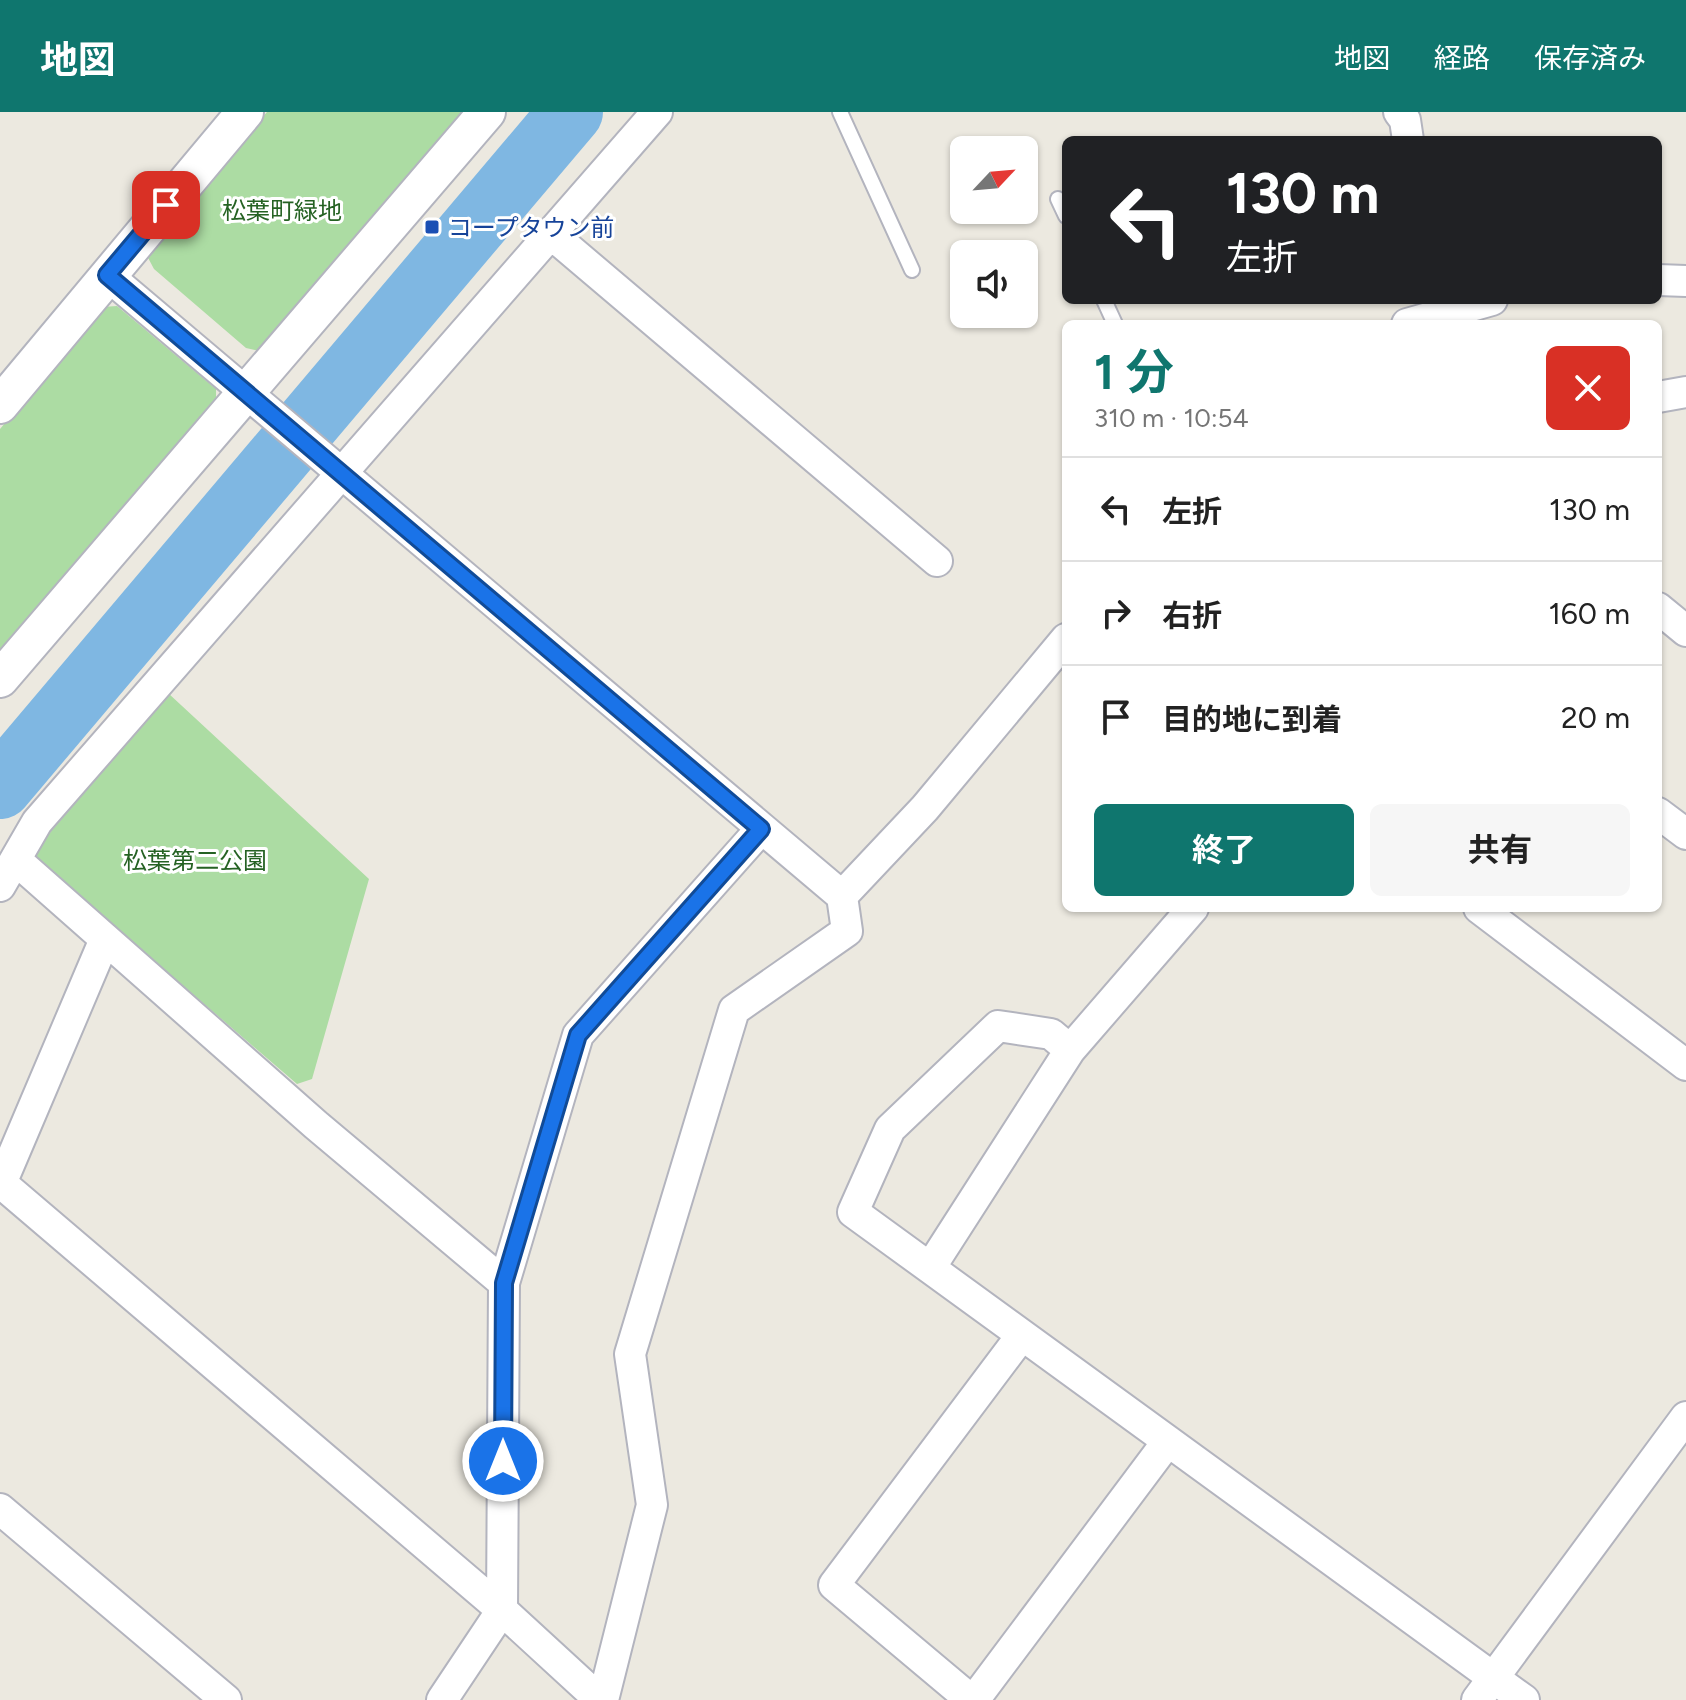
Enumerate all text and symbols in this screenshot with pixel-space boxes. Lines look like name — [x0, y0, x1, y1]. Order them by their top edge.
text: 地図 — [40, 37, 116, 83]
text: 地図 — [1334, 41, 1390, 75]
text: 経路 — [1434, 41, 1490, 75]
text: 保存済み — [1534, 41, 1646, 75]
north arrow — [950, 136, 1038, 224]
map controls — [950, 136, 1038, 328]
text: 130 m — [1226, 160, 1379, 227]
icon: left — [1094, 168, 1198, 272]
pin — [132, 171, 200, 239]
icon: arrive — [144, 183, 188, 227]
park label: 松葉町緑地 — [222, 196, 342, 225]
place label: コープタウン前 — [448, 213, 615, 242]
marker: コープタウン前 — [423, 218, 441, 236]
text: 左折 — [1226, 236, 1298, 279]
button: sound — [950, 240, 1038, 328]
text: 1 分 — [1094, 343, 1174, 401]
button: close — [1546, 346, 1630, 430]
text: 310 m · 10:54 — [1094, 402, 1249, 434]
icon: left — [1094, 487, 1138, 531]
text: 130 m — [1549, 491, 1630, 528]
text: 左折 — [1162, 493, 1222, 530]
icon: right — [1094, 591, 1138, 635]
text: 160 m — [1548, 595, 1630, 632]
text: 右折 — [1162, 597, 1222, 634]
icon: arrive — [1094, 695, 1138, 739]
text: 20 m — [1561, 699, 1630, 736]
text: 目的地に到着 — [1162, 701, 1342, 738]
button: 終了 — [1094, 804, 1354, 896]
button: 共有 — [1370, 804, 1630, 896]
park label: 松葉第二公園 — [123, 846, 267, 875]
position arrow — [461, 1419, 545, 1503]

